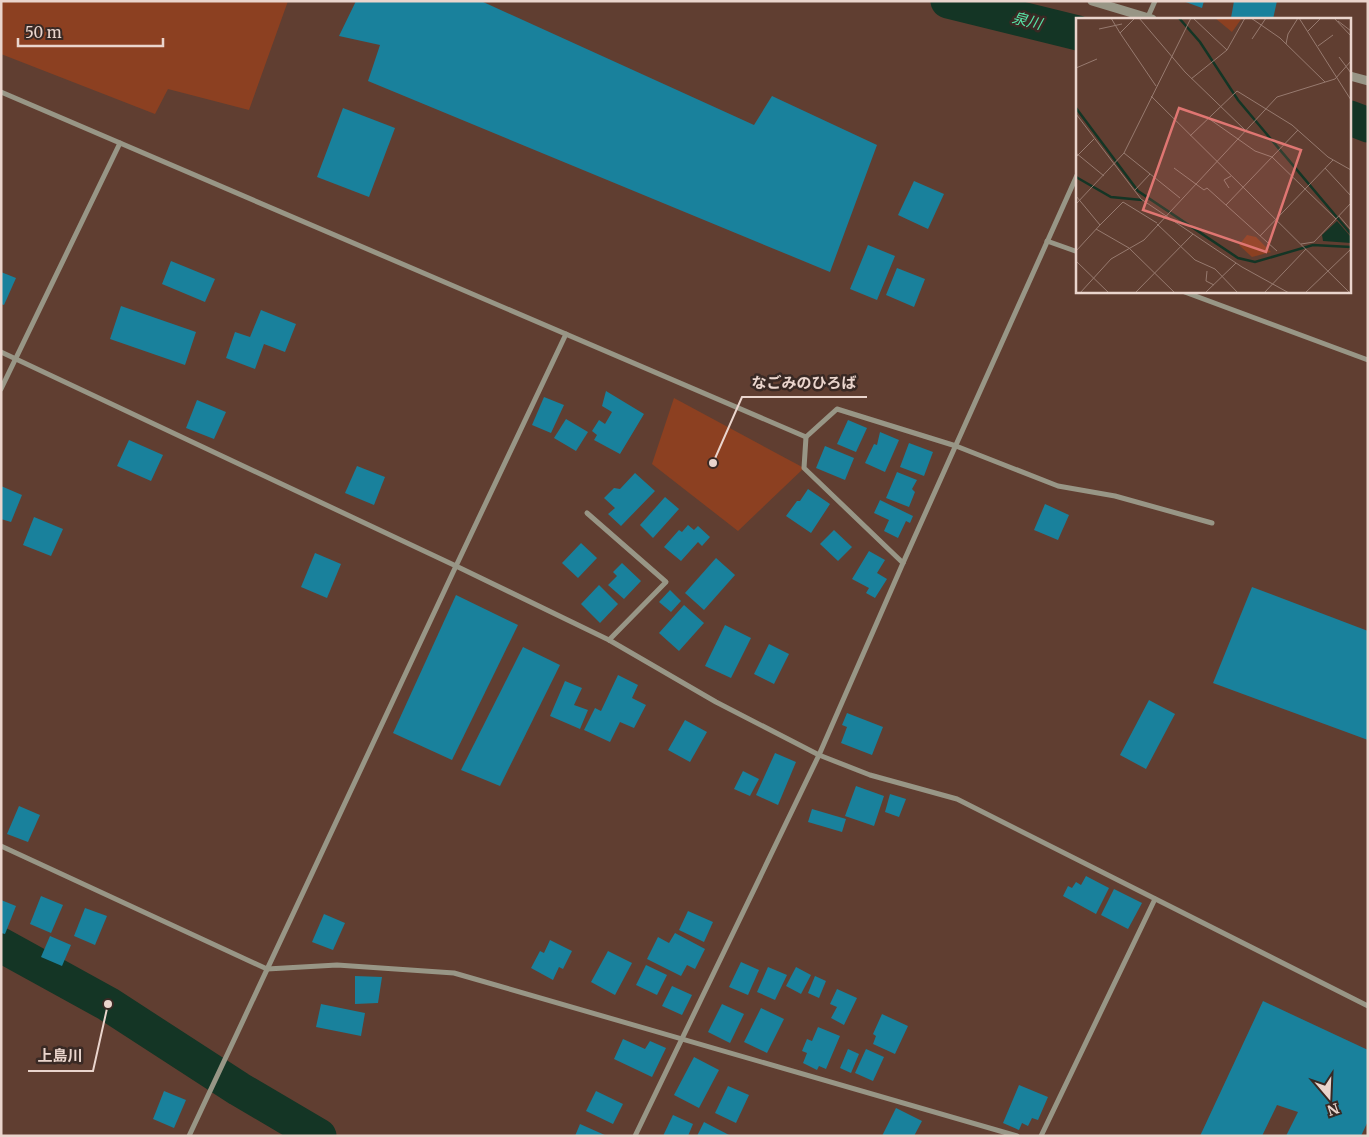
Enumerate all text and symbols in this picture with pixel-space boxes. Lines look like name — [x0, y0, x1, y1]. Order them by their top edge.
water label: 泉川 — [1010, 8, 1046, 34]
scale bar — [18, 15, 162, 47]
inset map — [1076, 18, 1352, 292]
text: 50 m — [25, 23, 62, 42]
callout: なごみのひろば — [742, 367, 867, 397]
text: なごみのひろば — [751, 373, 857, 392]
callout: 上島川 — [28, 1041, 93, 1071]
text: 上島川 — [37, 1046, 83, 1065]
north arrow — [1304, 1072, 1354, 1122]
text: N — [1325, 1099, 1341, 1120]

